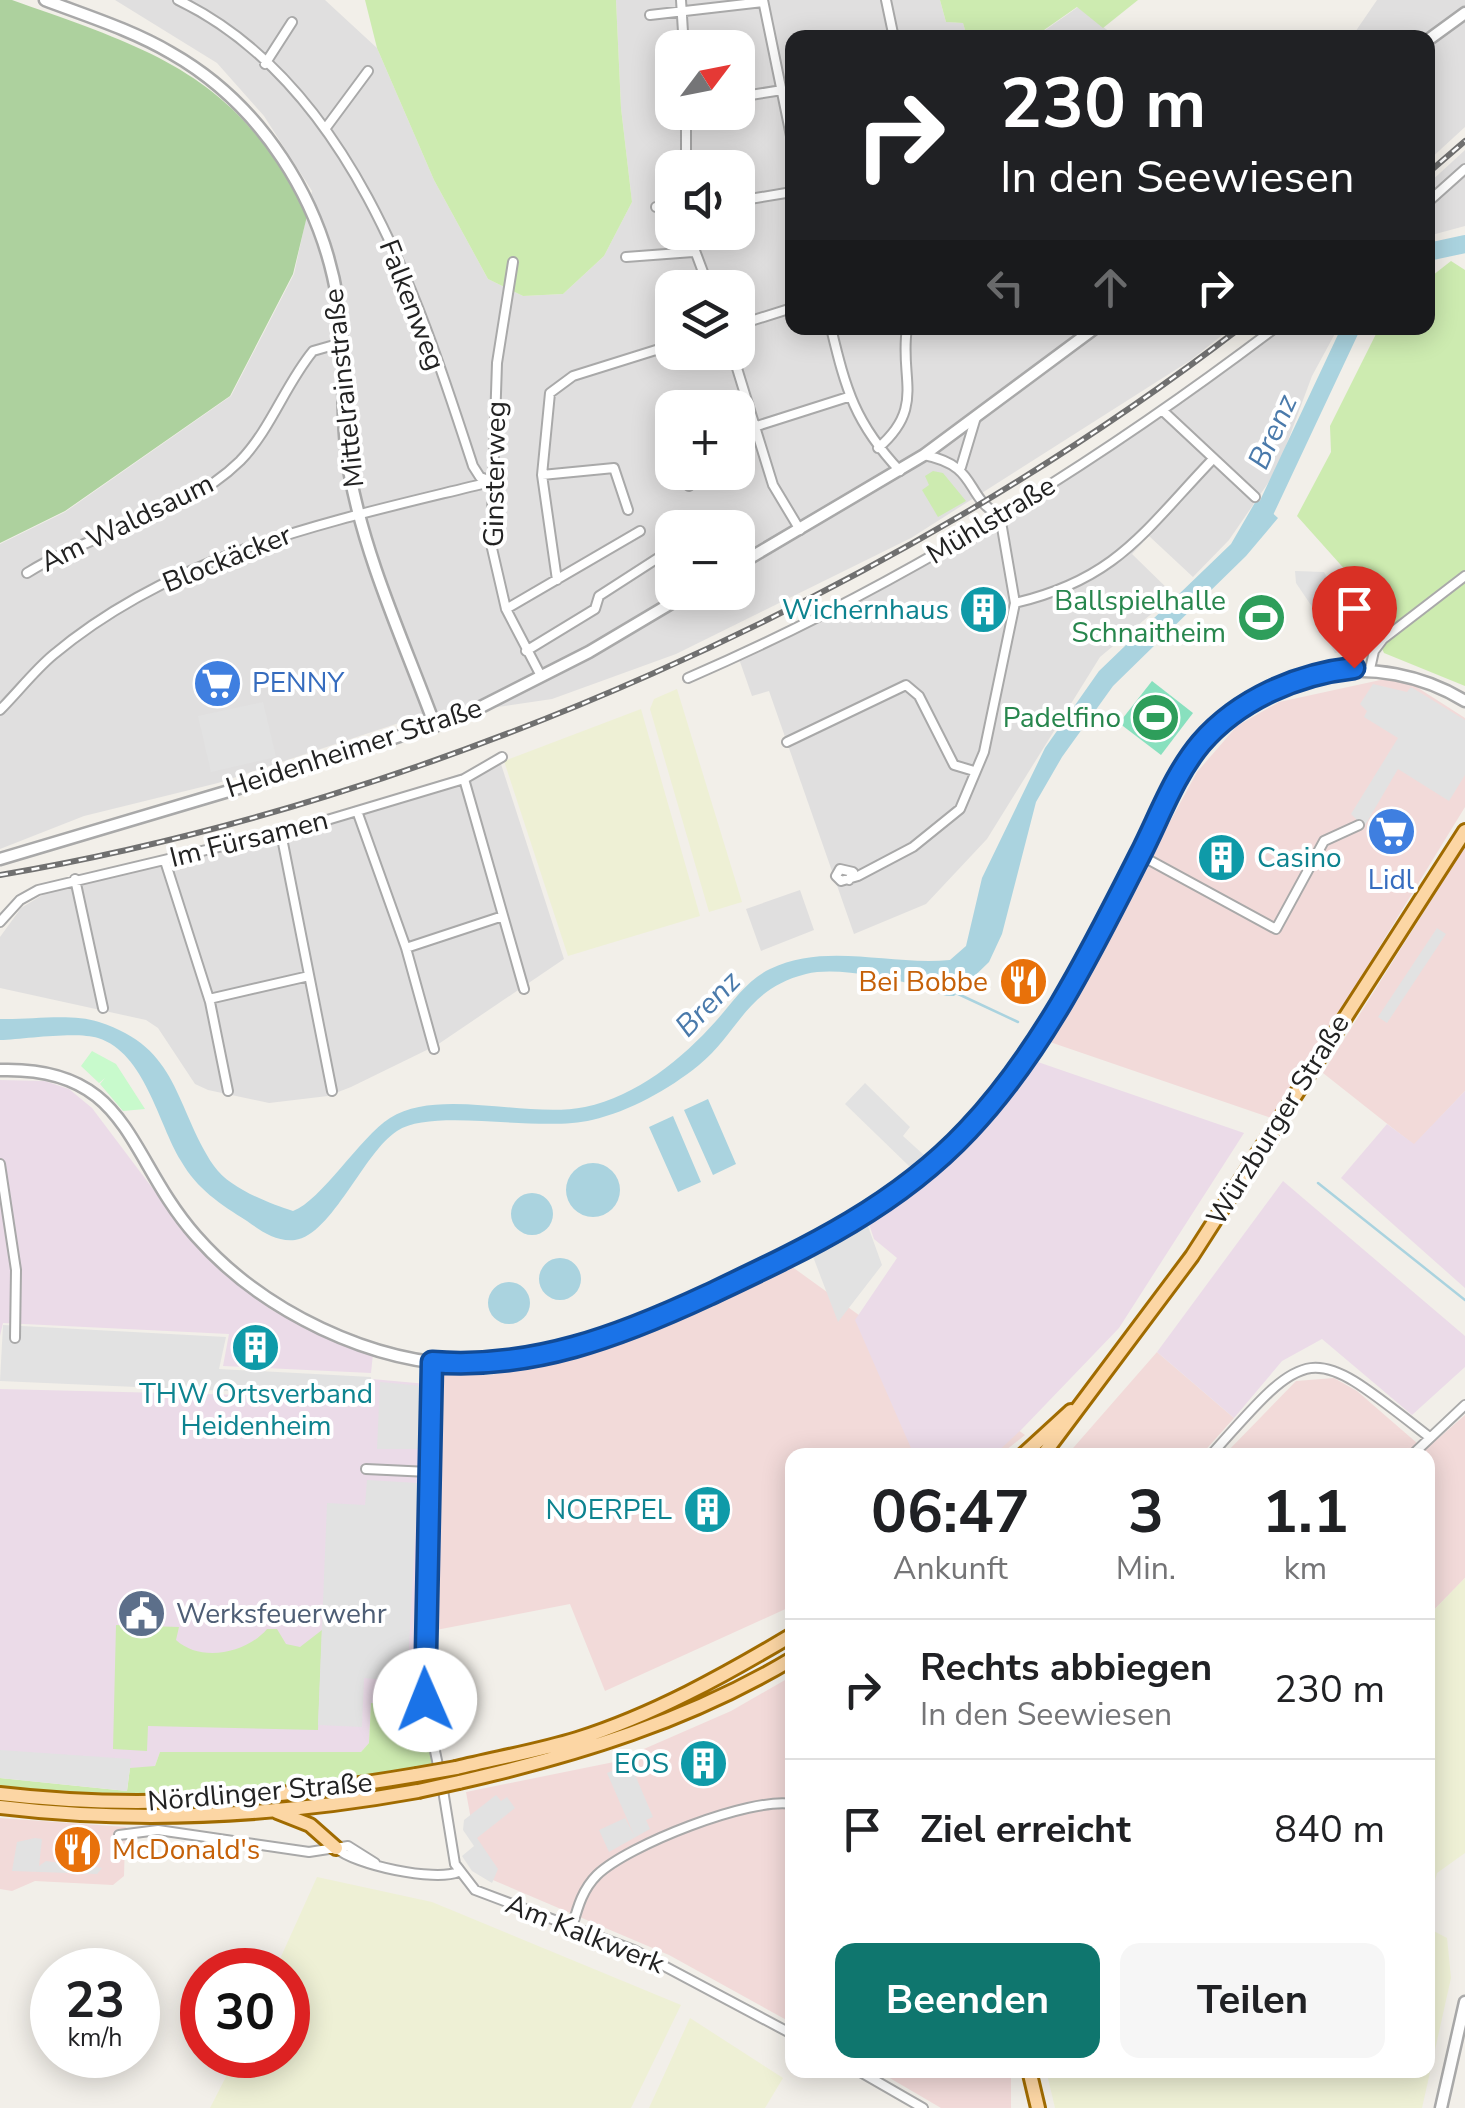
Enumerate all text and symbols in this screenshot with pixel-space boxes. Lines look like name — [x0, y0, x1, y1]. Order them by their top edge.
north arrow — [655, 30, 755, 130]
map controls — [655, 30, 755, 610]
text: 230 m — [1000, 56, 1206, 152]
icon: right — [835, 70, 965, 200]
text: In den Seewiesen — [1000, 147, 1355, 208]
button: sound — [655, 150, 755, 250]
street label: Falkenweg — [370, 234, 454, 376]
icon: left — [978, 260, 1033, 315]
icon: ahead — [1083, 260, 1138, 315]
icon: right — [1188, 260, 1243, 315]
button: layers — [655, 270, 755, 370]
street label: Mittelrainstraße — [315, 287, 373, 489]
water label: Brenz — [1238, 388, 1308, 476]
button: + — [655, 390, 755, 490]
street label: Ginsterweg — [475, 401, 515, 547]
street label: Am Waldsaum — [34, 465, 220, 581]
street label: Mühlstraße — [920, 467, 1062, 573]
button: − — [655, 510, 755, 610]
street label: Blockäcker — [157, 516, 297, 602]
pin — [1312, 566, 1397, 669]
icon: arrive — [1327, 581, 1382, 636]
place label: Ballspielhalle Schnaitheim — [1054, 582, 1226, 652]
building icon: Wichernhaus — [958, 584, 1010, 636]
place label: Wichernhaus — [782, 591, 949, 629]
sports icon: Ballspielhalle Schnaitheim — [1235, 591, 1287, 643]
supermarket icon: PENNY — [191, 657, 243, 709]
place label: PENNY — [252, 664, 345, 702]
street label: Heidenheimer Straße — [221, 689, 487, 807]
sports icon: Padelfino — [1130, 692, 1182, 744]
place label: Padelfino — [1003, 699, 1121, 737]
street label: Im Fürsamen — [166, 801, 332, 877]
supermarket icon: Lidl — [1365, 806, 1417, 858]
building icon: Casino — [1196, 832, 1248, 884]
place label: Casino — [1257, 839, 1342, 877]
place label: Lidl — [1368, 861, 1415, 899]
restaurant icon: Bei Bobbe — [997, 956, 1049, 1008]
water label: Brenz — [666, 962, 750, 1046]
place label: Bei Bobbe — [858, 963, 988, 1001]
street label: Würzburger Straße — [1198, 1007, 1358, 1233]
building icon: THW Ortsverband Heidenheim — [230, 1321, 282, 1373]
place label: THW Ortsverband Heidenheim — [139, 1375, 373, 1445]
text: 06:47 — [871, 1471, 1030, 1553]
text: 3 — [1128, 1471, 1164, 1553]
text: 1.1 — [1262, 1471, 1349, 1553]
building icon: NOERPEL — [681, 1484, 733, 1536]
place label: NOERPEL — [545, 1491, 672, 1529]
text: Ankunft — [893, 1547, 1008, 1590]
text: Min. — [1116, 1547, 1176, 1590]
text: km — [1284, 1547, 1327, 1590]
public building icon: Werksfeuerwehr — [115, 1588, 167, 1640]
place label: Werksfeuerwehr — [176, 1595, 387, 1633]
text: Rechts abbiegen — [920, 1642, 1212, 1693]
position arrow — [373, 1648, 477, 1752]
icon: right — [835, 1662, 890, 1717]
text: 230 m — [1274, 1664, 1385, 1715]
text: In den Seewiesen — [920, 1693, 1172, 1736]
building icon: EOS — [678, 1738, 730, 1790]
place label: EOS — [614, 1745, 669, 1783]
street label: Nördlinger Straße — [146, 1763, 374, 1821]
icon: arrive — [835, 1802, 890, 1857]
text: Ziel erreicht — [920, 1804, 1131, 1855]
text: 840 m — [1274, 1804, 1385, 1855]
restaurant icon: McDonald's — [51, 1824, 103, 1876]
place label: McDonald's — [112, 1831, 260, 1869]
street label: Am Kalkwerk — [500, 1885, 671, 1983]
button: Beenden — [835, 1943, 1100, 2058]
button: Teilen — [1120, 1943, 1385, 2058]
speed limit sign: 30 — [180, 1948, 310, 2078]
text: 23 — [65, 1966, 125, 2035]
text: km/h — [67, 2021, 123, 2055]

